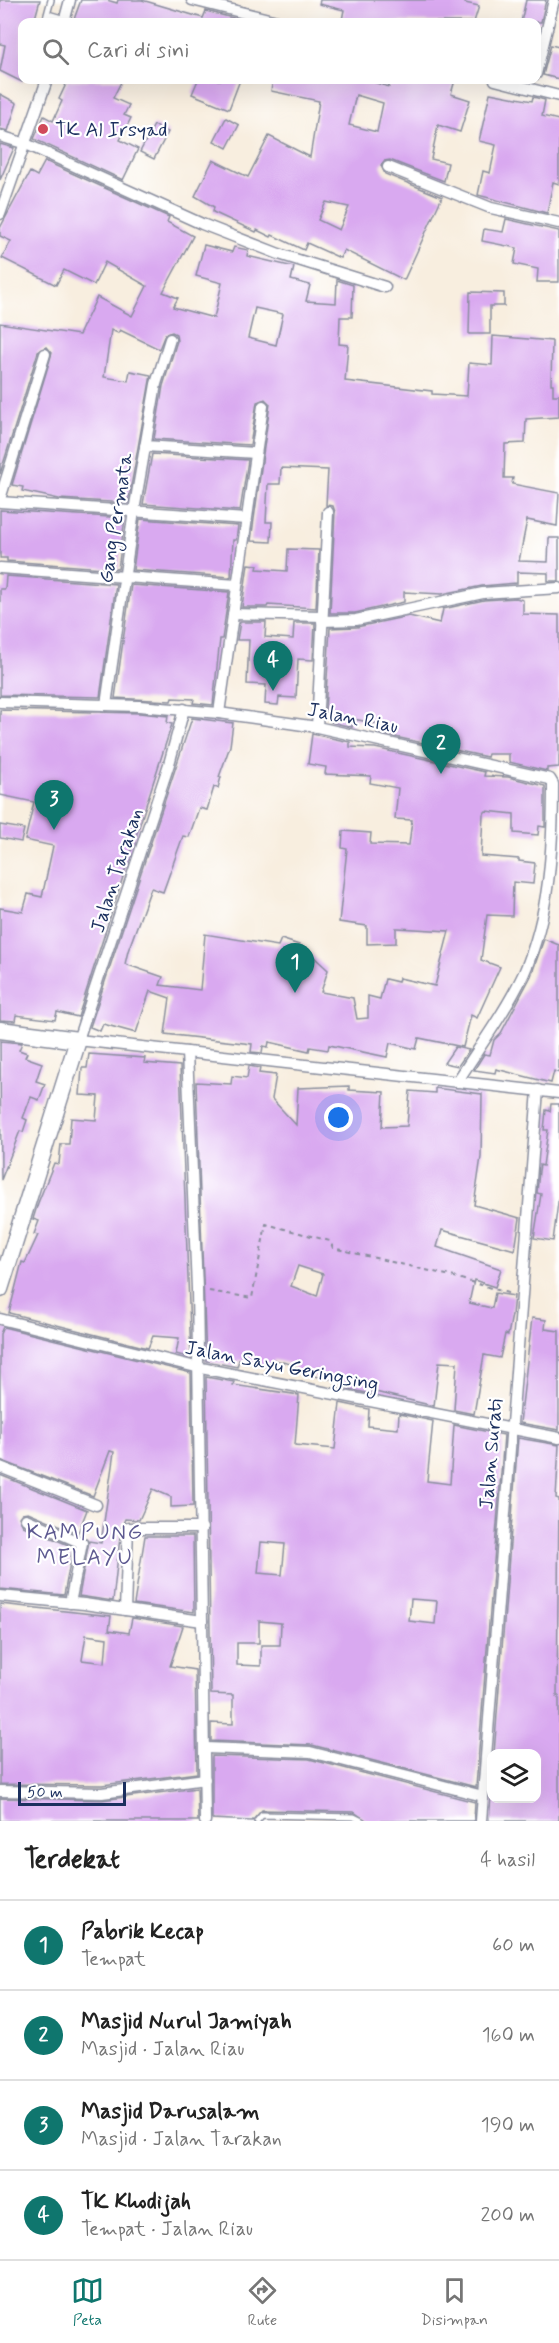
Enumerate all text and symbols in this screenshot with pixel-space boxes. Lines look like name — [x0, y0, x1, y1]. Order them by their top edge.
search box — [18, 18, 541, 84]
icon: search — [39, 35, 72, 68]
text: Cari di sini — [87, 37, 189, 65]
place label: TK Al Irsyad — [55, 117, 167, 144]
marker: TK Al Irsyad — [36, 122, 50, 136]
street label: Gang Permata — [93, 450, 141, 585]
pin: 4 — [254, 642, 292, 691]
street label: Jalan Riau — [305, 696, 400, 740]
pin: 2 — [422, 724, 460, 774]
pin: 3 — [34, 780, 74, 830]
street label: Jalan Tarakan — [85, 805, 150, 936]
pin: 1 — [276, 944, 314, 993]
your location — [324, 1103, 353, 1132]
street label: Jalan Sayu Geringsing — [183, 1334, 381, 1399]
street label: Jalan Surati — [473, 1398, 510, 1511]
district label: KAMPUNG MELAYU — [27, 1519, 143, 1572]
map controls — [487, 1749, 541, 1803]
button: layers — [487, 1749, 541, 1803]
scale bar — [18, 1779, 126, 1806]
text: 50 m — [27, 1782, 63, 1803]
text: Terdekat — [24, 1843, 120, 1877]
text: 4 hasil — [480, 1847, 535, 1874]
text: Pabrik Kecap — [81, 1918, 204, 1946]
text: 1 — [39, 1932, 48, 1959]
text: 60 m — [492, 1932, 535, 1959]
text: Tempat — [81, 1946, 146, 1973]
text: Masjid Nurul Jamiyah — [81, 2008, 292, 2036]
text: 2 — [39, 2022, 48, 2049]
text: 160 m — [482, 2022, 535, 2049]
text: Masjid · Jalan Riau — [81, 2036, 244, 2063]
text: Masjid Darusalam — [81, 2098, 260, 2126]
text: 3 — [39, 2112, 48, 2139]
text: 190 m — [481, 2112, 535, 2139]
text: Masjid · Jalan Tarakan — [81, 2126, 282, 2153]
text: TK Khodijah — [81, 2188, 191, 2216]
text: 4 — [38, 2202, 49, 2229]
text: 200 m — [480, 2202, 535, 2229]
text: Tempat · Jalan Riau — [81, 2216, 253, 2243]
tab: Peta — [71, 2274, 104, 2331]
tab: Rute — [246, 2274, 279, 2331]
tab: Disimpan — [421, 2274, 488, 2331]

